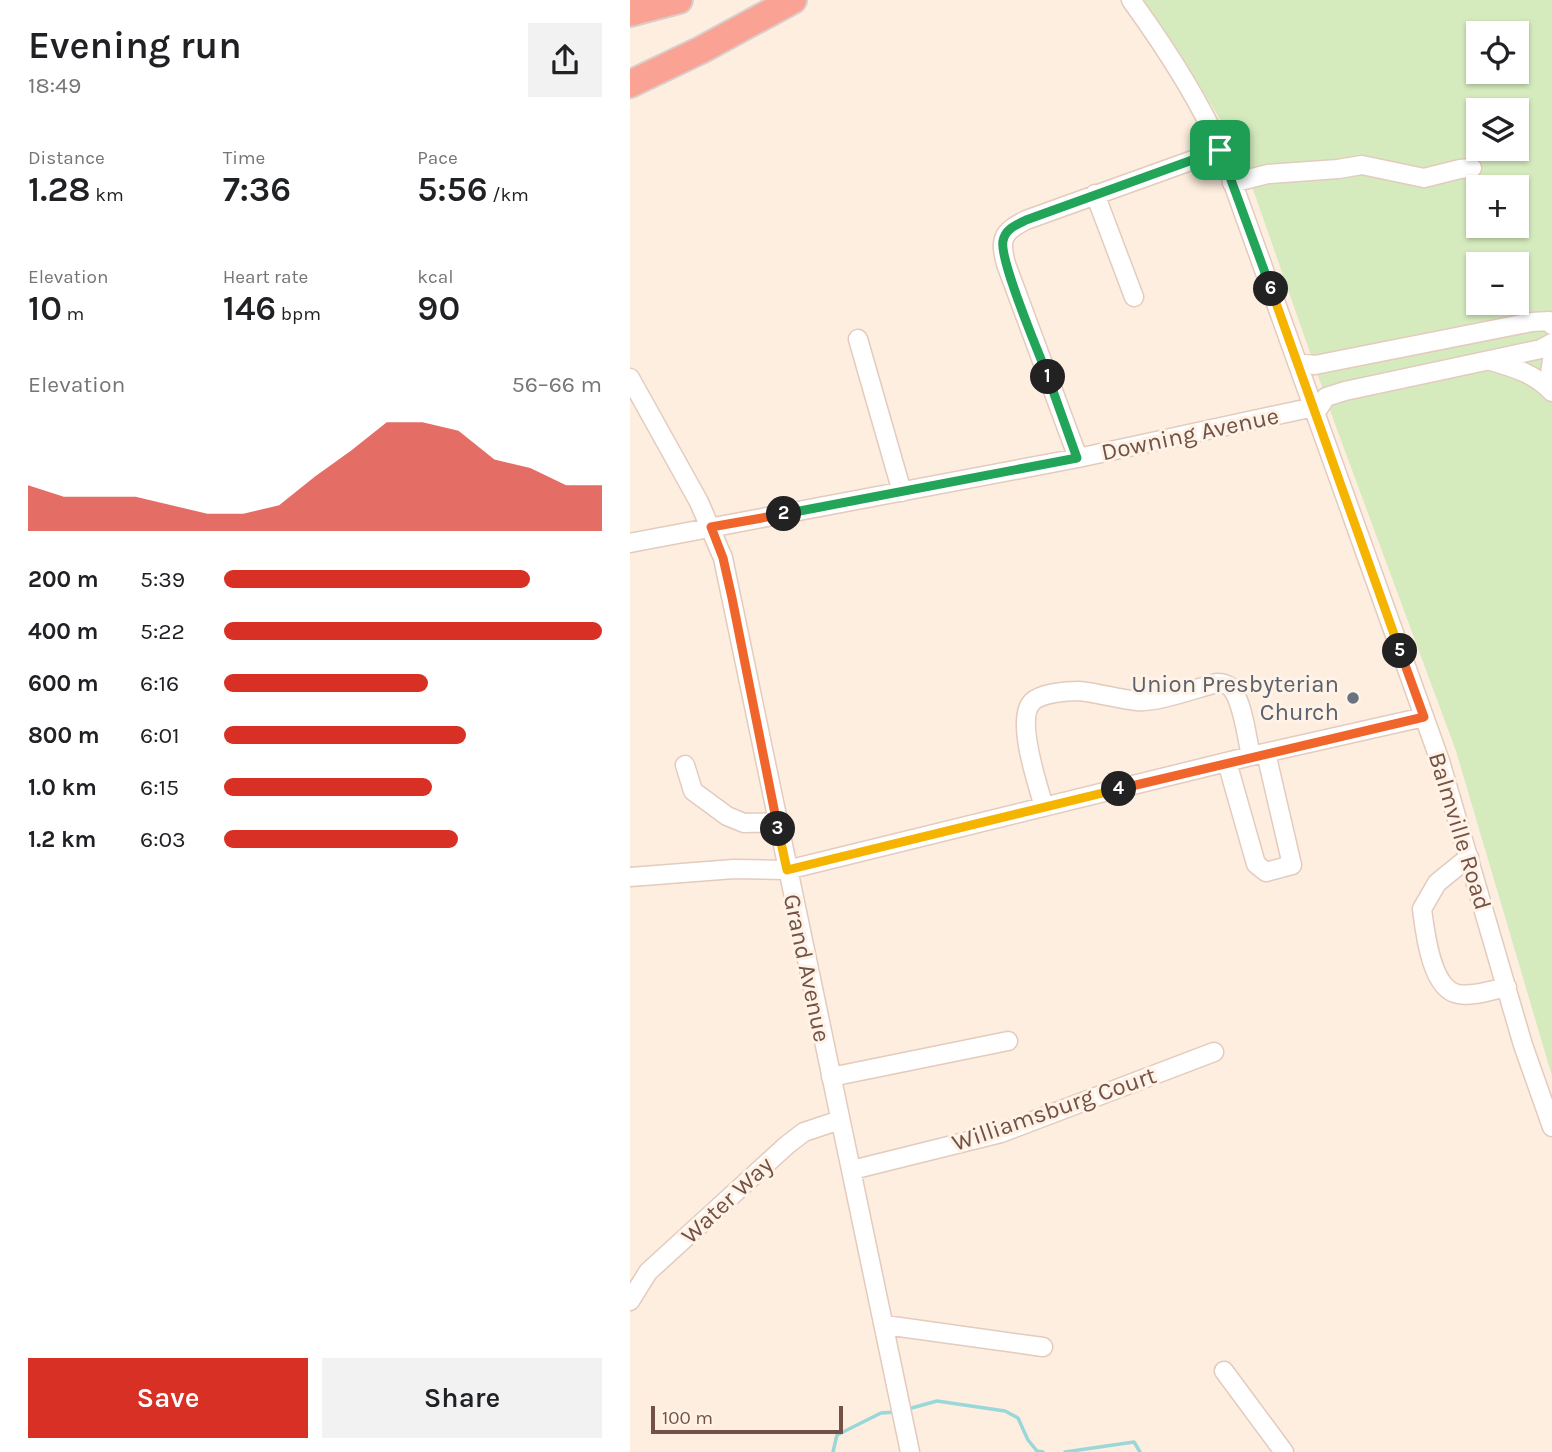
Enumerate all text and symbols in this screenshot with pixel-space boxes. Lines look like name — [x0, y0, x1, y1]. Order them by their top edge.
map controls — [1466, 21, 1529, 315]
button: locate — [1466, 21, 1529, 84]
text: Evening run — [28, 23, 242, 68]
button: share — [528, 23, 602, 97]
text: 18:49 — [28, 72, 81, 99]
button: layers — [1466, 98, 1529, 161]
pin — [1190, 120, 1250, 180]
icon: arrive — [1201, 131, 1239, 169]
text: Distance — [28, 147, 105, 169]
text: Time — [223, 147, 265, 169]
text: Pace — [417, 147, 458, 169]
text: 1.28 — [28, 169, 91, 210]
text: 7:36 — [223, 169, 291, 210]
text: 5:56 — [417, 169, 488, 210]
button: + — [1466, 175, 1529, 238]
text: km — [91, 184, 124, 206]
text: /km — [488, 184, 529, 206]
button: − — [1466, 252, 1529, 315]
text: Elevation — [28, 266, 108, 288]
text: Heart rate — [223, 266, 308, 288]
text: kcal — [417, 266, 454, 288]
pin: 6 — [1254, 272, 1288, 306]
text: 6 — [1265, 277, 1276, 299]
text: 10 — [28, 288, 62, 329]
text: 146 — [223, 288, 276, 329]
text: 90 — [417, 288, 460, 329]
text: m — [62, 303, 84, 325]
text: bpm — [276, 303, 321, 325]
pin: 1 — [1030, 360, 1066, 394]
text: 1 — [1044, 365, 1051, 387]
text: Elevation — [28, 371, 125, 398]
text: 56–66 m — [512, 371, 602, 398]
street label: Downing Avenue — [1099, 402, 1281, 466]
pin: 2 — [766, 496, 802, 532]
text: 2 — [778, 502, 789, 524]
text: 200 m — [28, 566, 99, 593]
text: 5:39 — [140, 566, 185, 593]
text: 400 m — [28, 618, 98, 645]
text: 5:22 — [140, 618, 185, 645]
pin: 5 — [1382, 634, 1418, 668]
text: 5 — [1394, 639, 1405, 661]
text: 600 m — [28, 670, 99, 697]
text: 6:16 — [140, 670, 179, 697]
place label: Union Presbyterian Church — [1131, 670, 1339, 726]
marker: Union Presbyterian Church — [1345, 690, 1361, 706]
text: 800 m — [28, 722, 100, 749]
text: 6:01 — [140, 722, 180, 749]
street label: Balmville Road — [1423, 749, 1497, 913]
pin: 4 — [1102, 772, 1136, 806]
text: 1.0 km — [28, 774, 97, 801]
text: 6:15 — [140, 774, 179, 801]
text: 4 — [1113, 777, 1124, 799]
pin: 3 — [760, 812, 796, 846]
text: 3 — [772, 817, 783, 839]
text: 1.2 km — [28, 826, 96, 853]
text: 6:03 — [140, 826, 186, 853]
street label: Grand Avenue — [778, 891, 836, 1045]
street label: Williamsburg Court — [948, 1061, 1160, 1157]
street label: Water Way — [676, 1151, 778, 1249]
button: Save — [28, 1358, 308, 1438]
button: Share — [322, 1358, 602, 1438]
scale bar — [651, 1403, 844, 1435]
text: 100 m — [662, 1407, 713, 1429]

